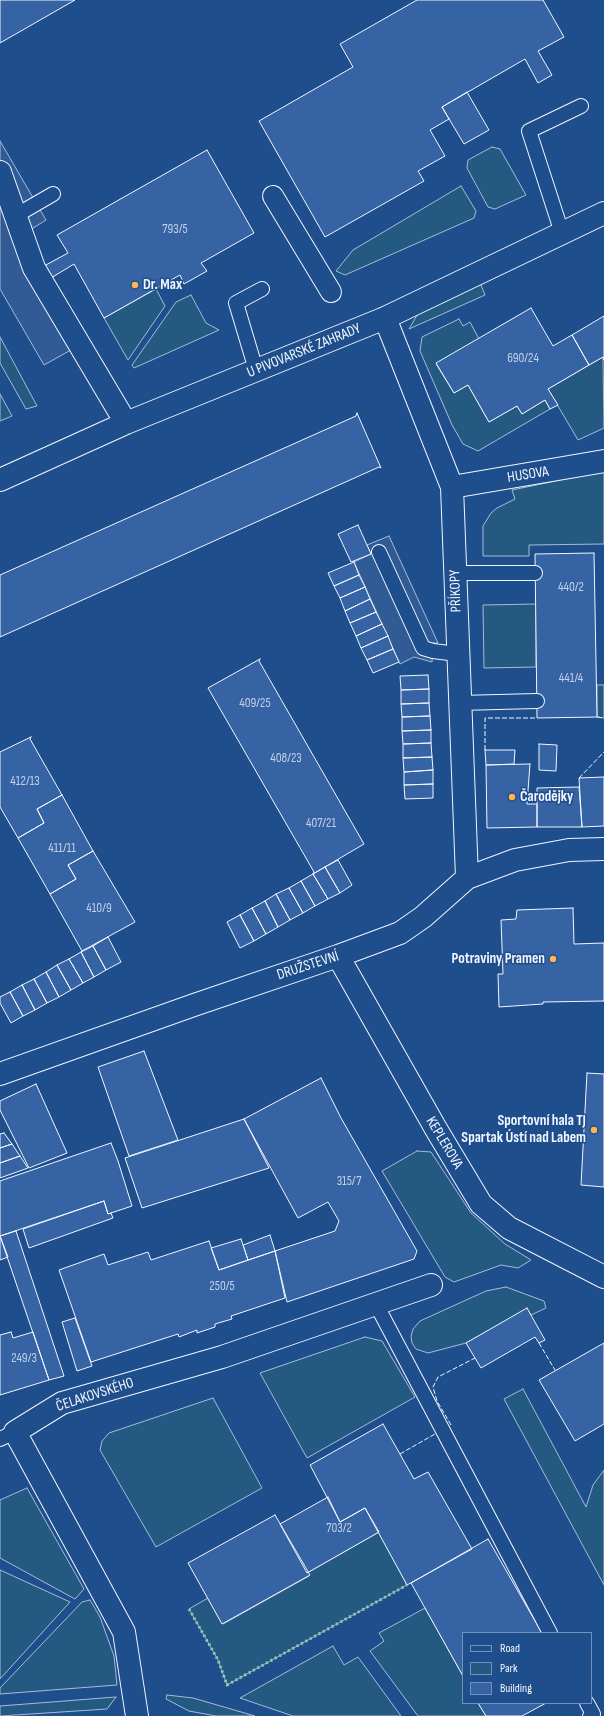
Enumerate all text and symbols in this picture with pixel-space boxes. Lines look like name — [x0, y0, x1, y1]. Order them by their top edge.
house number: 793/5 — [162, 222, 188, 238]
place label: Dr. Max — [143, 276, 182, 294]
marker: Dr. Max — [130, 280, 140, 290]
street label: U PIVOVARSKÉ ZAHRADY — [244, 320, 364, 382]
house number: 690/24 — [507, 351, 539, 367]
street label: HUSOVA — [506, 463, 550, 487]
street label: PŘÍKOPY — [446, 569, 466, 613]
house number: 440/2 — [558, 580, 584, 596]
house number: 441/4 — [559, 671, 583, 687]
house number: 409/25 — [239, 696, 271, 712]
house number: 408/23 — [270, 751, 302, 767]
house number: 412/13 — [10, 774, 40, 790]
place label: Čarodějky — [520, 788, 573, 806]
marker: Čarodějky — [507, 792, 517, 802]
house number: 407/21 — [306, 816, 336, 832]
house number: 411/11 — [48, 841, 76, 857]
house number: 410/9 — [86, 901, 112, 917]
street label: DRUŽSTEVNÍ — [275, 948, 341, 984]
place label: Potraviny Pramen — [451, 950, 545, 968]
marker: Potraviny Pramen — [548, 954, 558, 964]
place label: Sportovní hala TJ Spartak Ústí nad Labem — [461, 1112, 586, 1147]
street label: KEPLEROVA — [421, 1114, 467, 1172]
marker: Sportovní hala TJ Spartak Ústí nad Labem — [589, 1125, 599, 1135]
house number: 315/7 — [337, 1174, 361, 1190]
house number: 250/5 — [209, 1279, 235, 1295]
house number: 249/3 — [11, 1351, 37, 1367]
street label: ČELAKOVSKÉHO — [54, 1374, 136, 1416]
house number: 703/2 — [326, 1521, 352, 1537]
legend — [462, 1632, 592, 1704]
text: Road — [500, 1641, 520, 1656]
text: Park — [500, 1661, 518, 1676]
text: Building — [500, 1681, 532, 1696]

